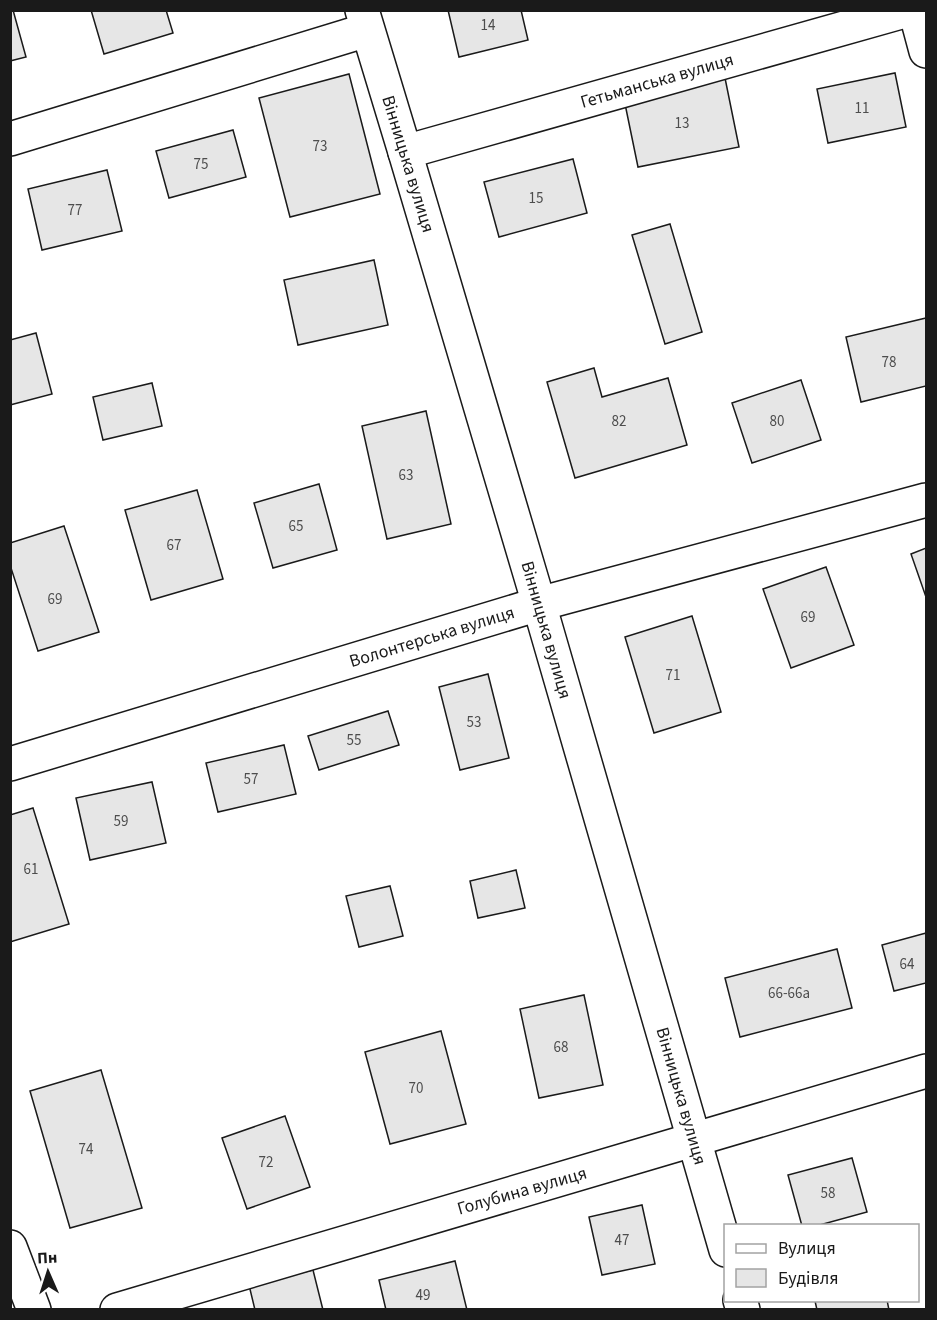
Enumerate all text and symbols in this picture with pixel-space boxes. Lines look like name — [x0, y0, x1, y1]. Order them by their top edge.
house number: 14 — [481, 15, 496, 36]
street label: Гетьманська вулиця — [577, 47, 737, 115]
street label: Вінницька вулиця — [375, 92, 441, 236]
house number: 11 — [855, 98, 869, 119]
house number: 13 — [675, 113, 689, 134]
house number: 73 — [313, 136, 327, 157]
house number: 75 — [194, 154, 208, 175]
house number: 15 — [529, 188, 543, 209]
house number: 77 — [68, 200, 82, 221]
house number: 78 — [882, 352, 896, 373]
house number: 82 — [612, 411, 626, 432]
house number: 80 — [770, 411, 784, 432]
house number: 63 — [399, 465, 413, 486]
house number: 65 — [289, 516, 303, 537]
house number: 67 — [167, 535, 181, 556]
street label: Вінницька вулиця — [514, 558, 578, 702]
house number: 69 — [48, 589, 62, 610]
street label: Волонтерська вулиця — [346, 600, 518, 674]
house number: 69 — [801, 607, 815, 628]
house number: 71 — [666, 665, 680, 686]
house number: 53 — [467, 712, 481, 733]
house number: 55 — [347, 730, 361, 751]
house number: 57 — [244, 769, 258, 790]
house number: 59 — [114, 811, 128, 832]
house number: 61 — [24, 859, 38, 880]
house number: 64 — [900, 954, 915, 975]
house number: 66-66а — [768, 983, 810, 1004]
street label: Вінницька вулиця — [649, 1024, 713, 1168]
house number: 68 — [554, 1037, 568, 1058]
house number: 70 — [409, 1078, 423, 1099]
house number: 74 — [79, 1139, 94, 1160]
house number: 72 — [259, 1152, 273, 1173]
street label: Голубина вулиця — [454, 1161, 590, 1221]
house number: 58 — [821, 1183, 835, 1204]
legend — [724, 1224, 919, 1302]
house number: 47 — [615, 1230, 629, 1251]
text: Вулиця — [778, 1236, 836, 1261]
north arrow — [18, 1242, 78, 1302]
text: Пн — [37, 1247, 58, 1270]
text: Будівля — [778, 1266, 838, 1291]
house number: 49 — [416, 1285, 430, 1306]

